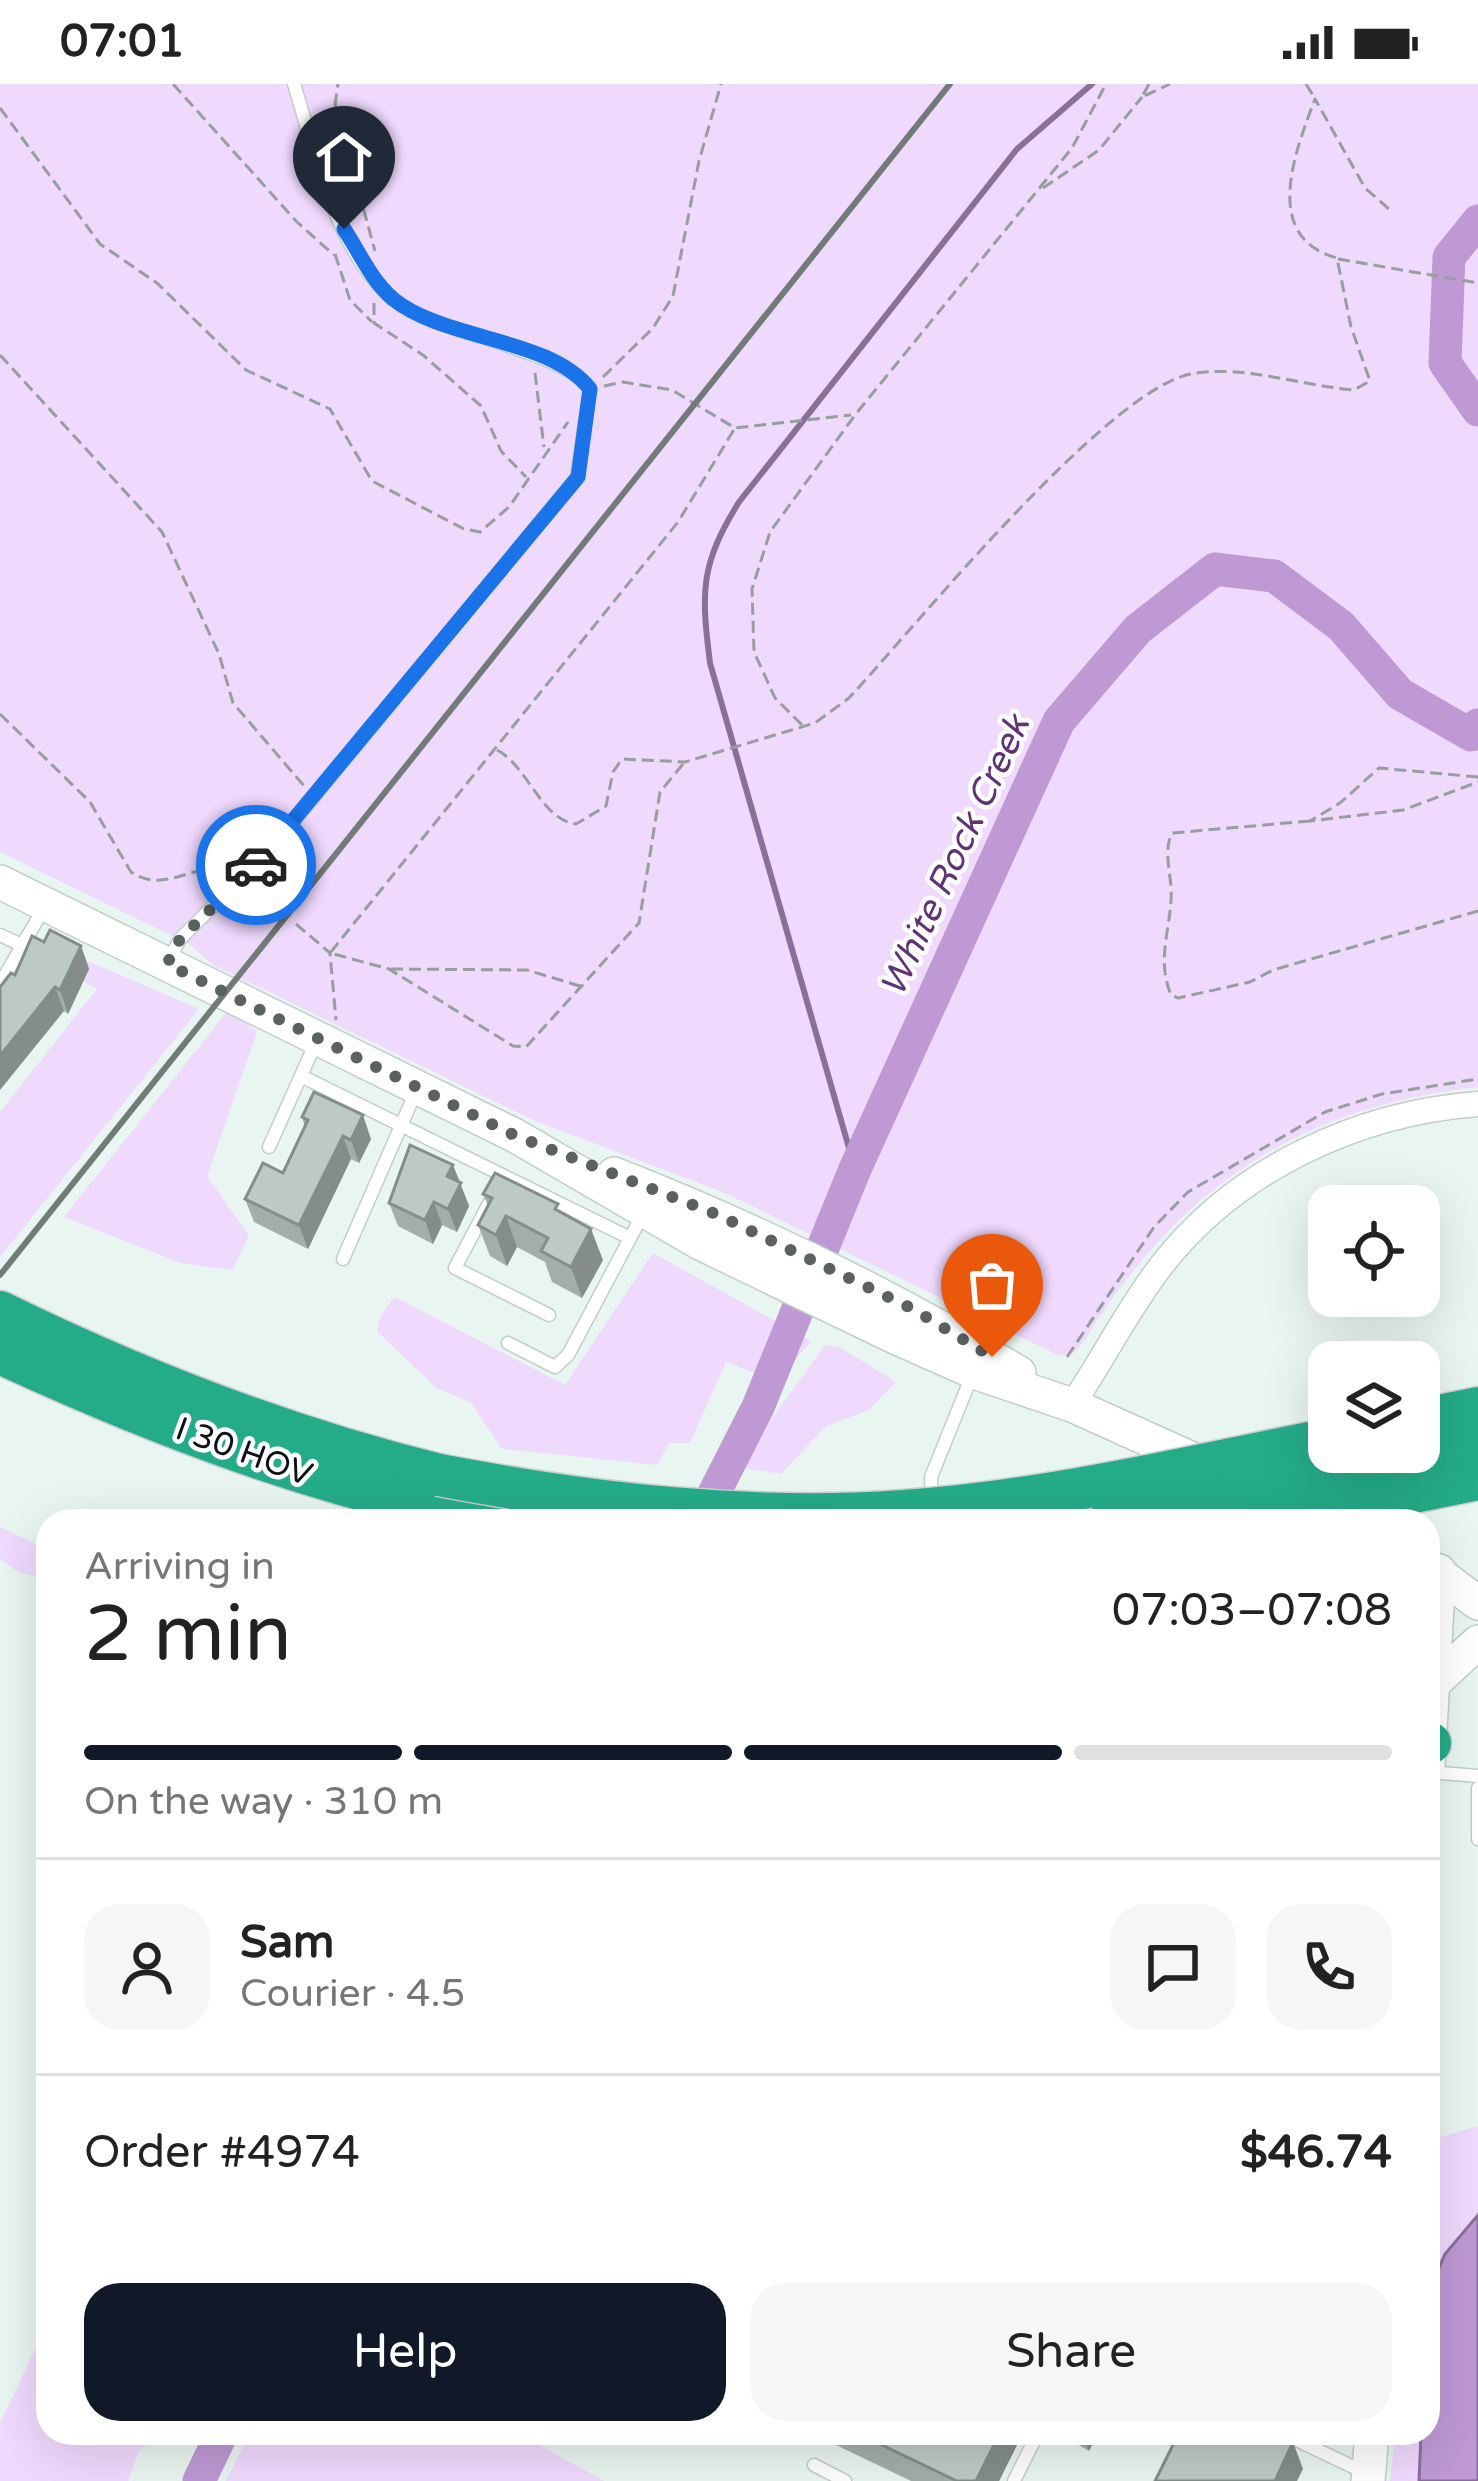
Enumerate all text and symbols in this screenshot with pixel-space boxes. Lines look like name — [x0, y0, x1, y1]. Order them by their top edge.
text: 07:01 — [60, 15, 185, 69]
pin — [293, 106, 395, 229]
icon: home — [311, 124, 377, 190]
water label: White Rock Creek — [871, 707, 1040, 1003]
courier — [196, 805, 316, 925]
icon: car — [223, 832, 289, 898]
map controls — [1308, 1185, 1440, 1473]
button: locate — [1308, 1185, 1440, 1317]
pin — [941, 1234, 1043, 1357]
icon: bag — [959, 1252, 1025, 1318]
button: layers — [1308, 1341, 1440, 1473]
street label: I 30 HOV — [171, 1409, 318, 1495]
text: Arriving in — [84, 1543, 275, 1590]
text: 07:03–07:08 — [1112, 1584, 1392, 1638]
text: 2 min — [84, 1588, 292, 1682]
text: On the way · 310 m — [84, 1778, 443, 1825]
button: person — [84, 1904, 210, 2030]
button: chat — [1110, 1904, 1236, 2030]
button: phone — [1266, 1904, 1392, 2030]
text: Sam — [240, 1916, 334, 1970]
text: Courier · 4.5 — [240, 1970, 465, 2017]
text: Order #4974 — [84, 2126, 360, 2180]
text: $46.74 — [1240, 2126, 1392, 2180]
button: Help — [84, 2283, 726, 2421]
button: Share — [750, 2283, 1392, 2421]

